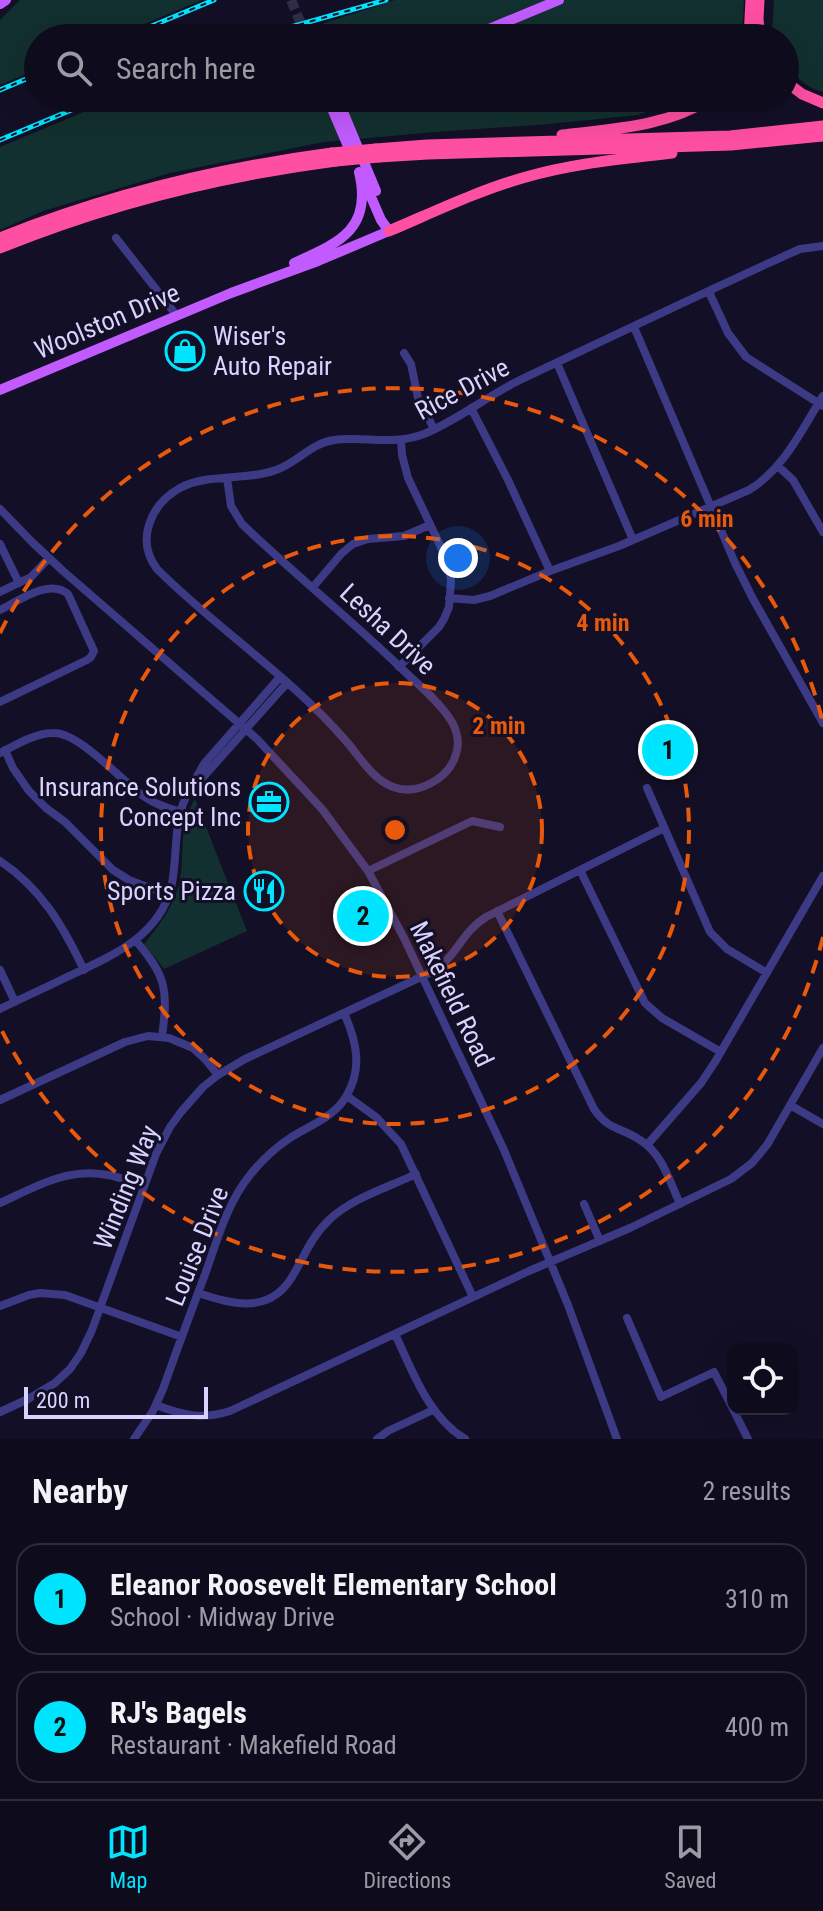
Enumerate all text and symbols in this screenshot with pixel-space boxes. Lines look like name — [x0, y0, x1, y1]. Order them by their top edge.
search box — [24, 24, 799, 112]
icon: search — [52, 46, 96, 90]
text: Search here — [116, 51, 256, 86]
street label: Woolston Drive — [30, 277, 184, 365]
place label: Wiser's Auto Repair — [213, 321, 332, 381]
shop icon: Wiser's Auto Repair — [164, 330, 206, 372]
street label: Rice Drive — [410, 352, 514, 426]
text: 6 min — [680, 505, 734, 533]
your location — [438, 538, 478, 578]
street label: Lesha Drive — [334, 577, 442, 681]
text: 4 min — [576, 609, 630, 637]
text: 2 min — [472, 712, 526, 740]
pin: 1 — [642, 720, 694, 780]
place label: Insurance Solutions Concept Inc — [39, 772, 241, 832]
office icon: Insurance Solutions Concept Inc — [248, 781, 290, 823]
centre of rings — [381, 816, 409, 844]
restaurant icon: Sports Pizza — [243, 870, 285, 912]
place label: Sports Pizza — [107, 876, 236, 906]
pin: 2 — [337, 886, 389, 946]
street label: Makefield Road — [404, 917, 500, 1071]
street label: Winding Way — [88, 1120, 165, 1253]
street label: Louise Drive — [160, 1182, 234, 1310]
map controls — [727, 1343, 799, 1415]
button: locate — [727, 1343, 799, 1415]
scale bar — [24, 1383, 208, 1419]
text: 200 m — [36, 1388, 90, 1413]
text: Nearby — [32, 1471, 128, 1511]
text: 2 results — [702, 1476, 791, 1506]
text: Eleanor Roosevelt Elementary School — [110, 1567, 557, 1602]
text: 1 — [53, 1584, 67, 1614]
text: 310 m — [725, 1584, 789, 1614]
text: School · Midway Drive — [110, 1602, 335, 1632]
text: RJ's Bagels — [110, 1695, 247, 1730]
text: 2 — [53, 1712, 67, 1742]
text: 400 m — [725, 1712, 789, 1742]
text: Restaurant · Makefield Road — [110, 1730, 397, 1760]
tab: Map — [106, 1820, 150, 1893]
tab: Directions — [363, 1820, 451, 1893]
tab: Saved — [664, 1820, 717, 1893]

